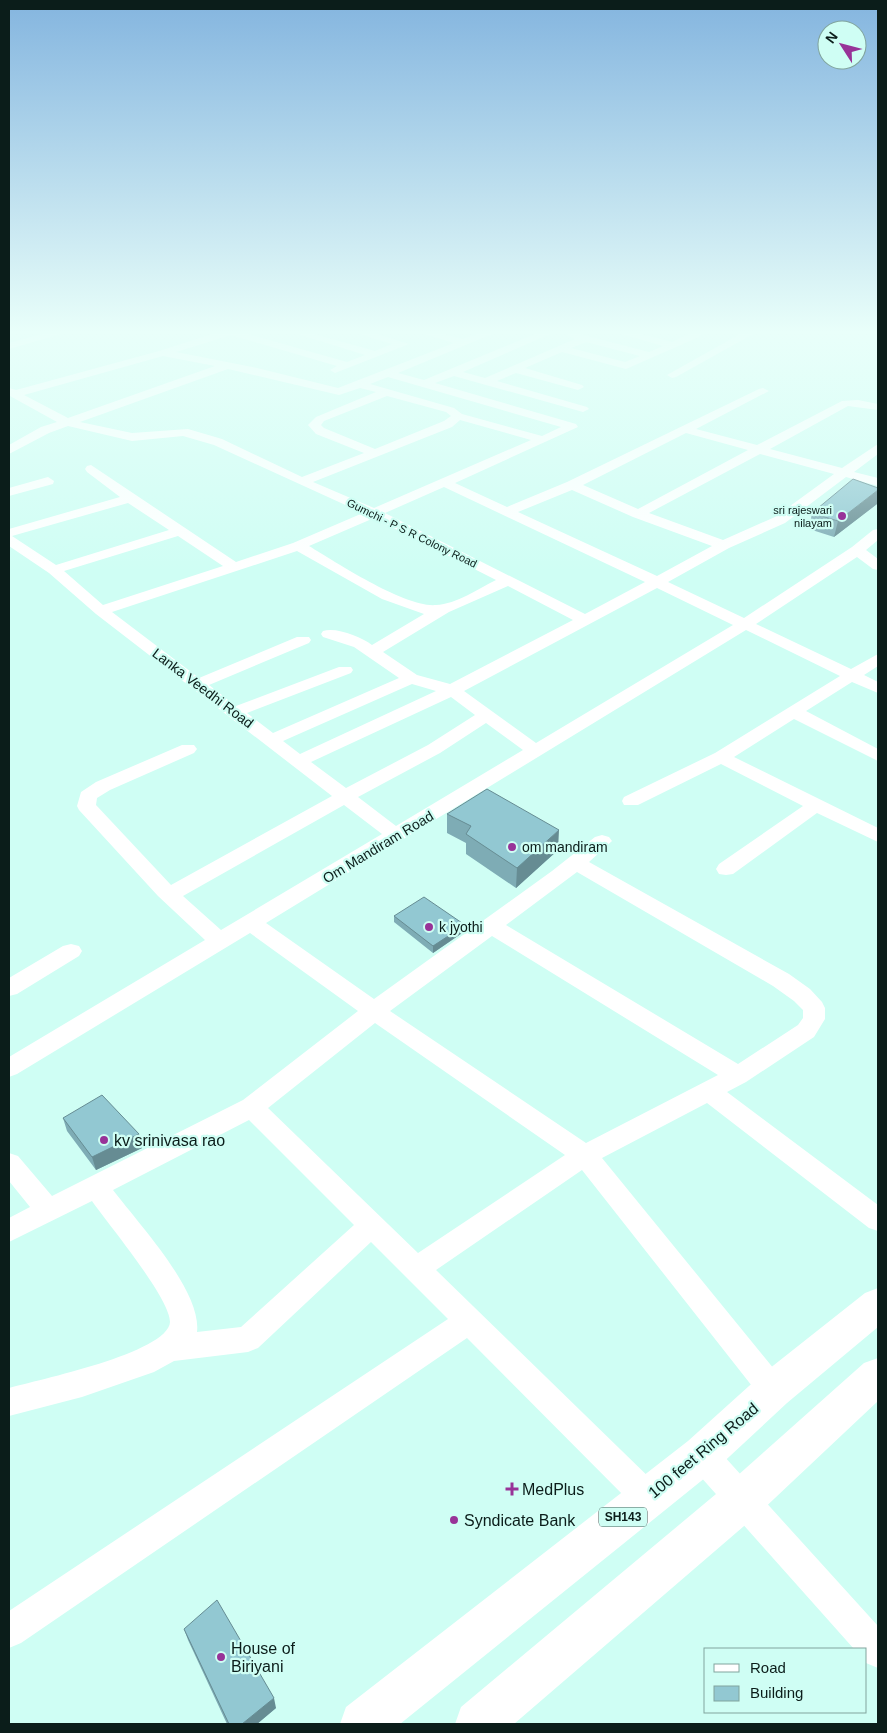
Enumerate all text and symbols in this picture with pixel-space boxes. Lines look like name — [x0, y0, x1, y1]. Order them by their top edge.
north arrow — [817, 20, 867, 70]
text: N — [822, 29, 841, 46]
street label: Gumchi - P S R Colony Road — [345, 496, 479, 570]
place label: sri rajeswari nilayam — [773, 504, 832, 529]
marker: sri rajeswari nilayam — [836, 510, 848, 522]
street label: Lanka Veedhi Road — [149, 645, 257, 731]
street label: Om Mandiram Road — [320, 808, 436, 886]
place label: om mandiram — [522, 839, 608, 855]
marker: om mandiram — [506, 841, 518, 853]
place label: k jyothi — [439, 919, 483, 935]
marker: k jyothi — [423, 921, 435, 933]
place label: kv srinivasa rao — [114, 1132, 225, 1149]
marker: kv srinivasa rao — [98, 1134, 110, 1146]
street label: 100 feet Ring Road — [645, 1400, 762, 1501]
place label: MedPlus — [522, 1481, 584, 1498]
marker: MedPlus — [506, 1483, 518, 1495]
road number: SH143 — [599, 1508, 647, 1526]
place label: Syndicate Bank — [464, 1512, 576, 1529]
marker: Syndicate Bank — [448, 1514, 460, 1526]
place label: House of Biriyani — [231, 1640, 296, 1675]
legend — [704, 1648, 867, 1713]
marker: House of Biriyani — [215, 1651, 227, 1663]
text: Road — [750, 1659, 786, 1676]
text: Building — [750, 1684, 803, 1701]

